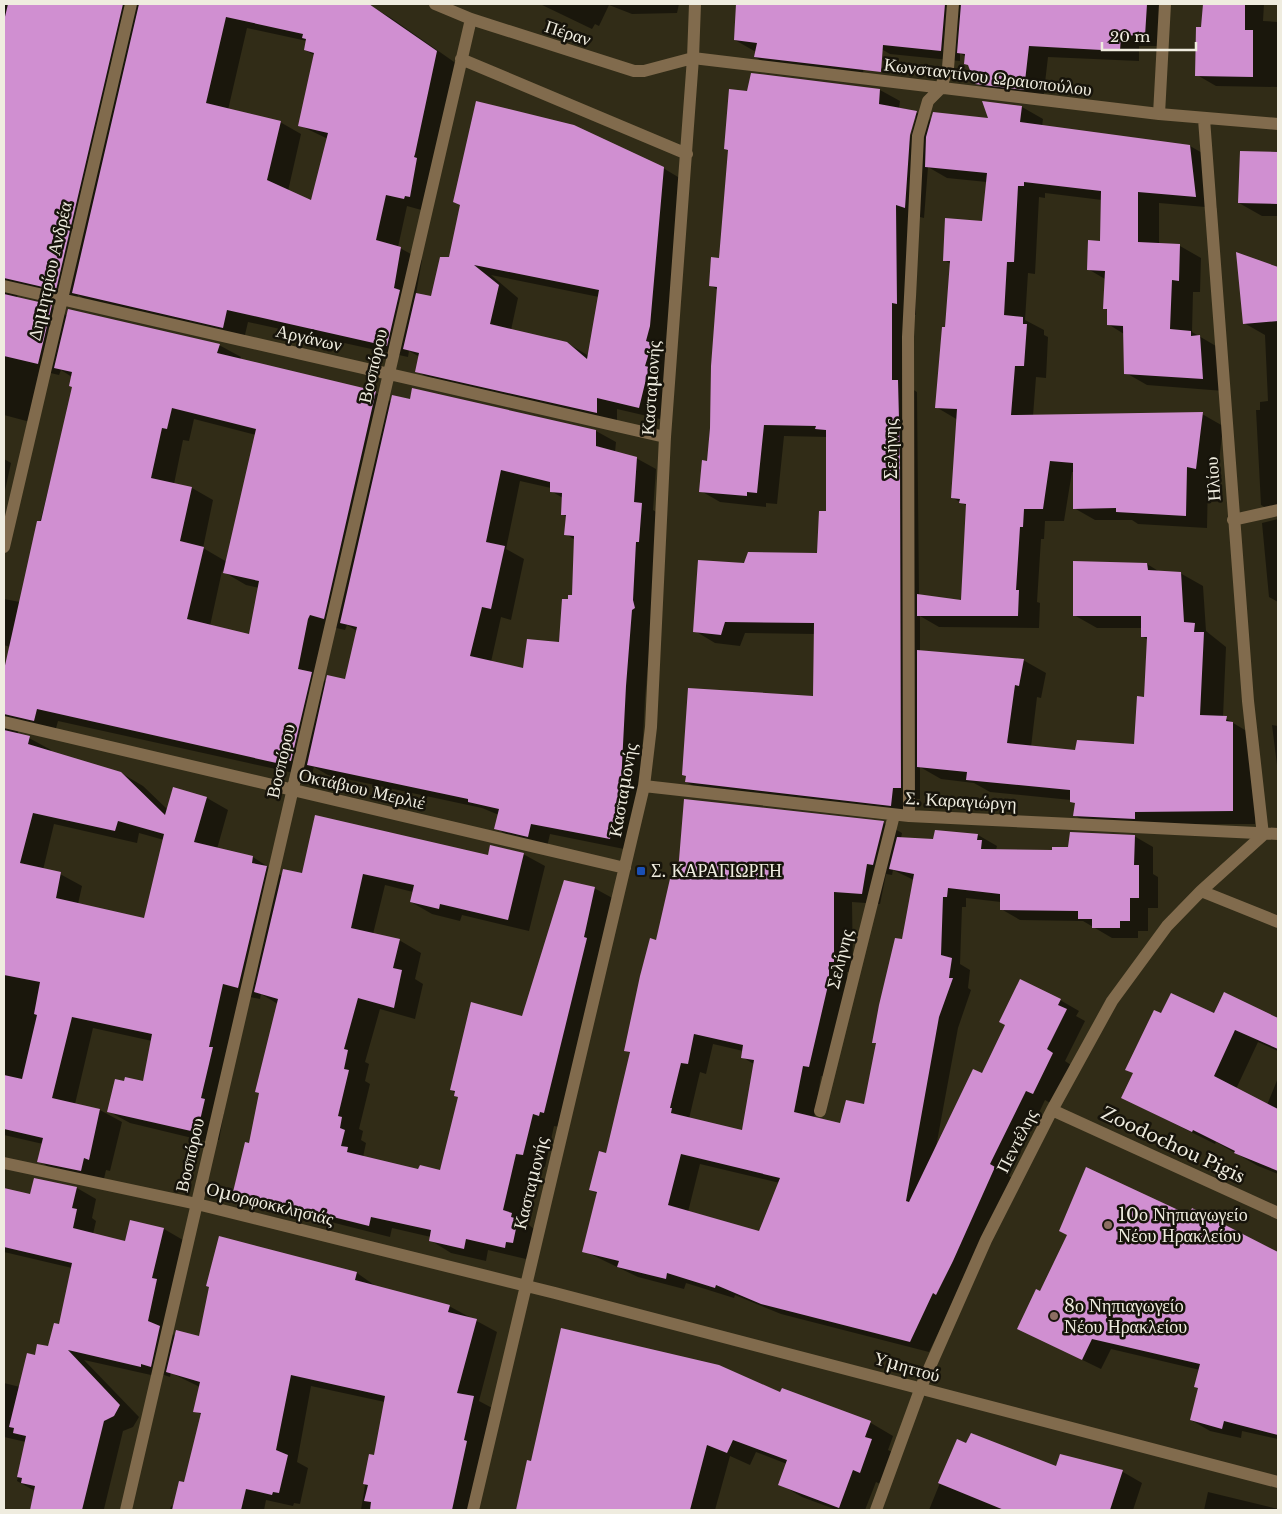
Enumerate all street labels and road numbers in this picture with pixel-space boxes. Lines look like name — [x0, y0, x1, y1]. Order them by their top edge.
street label: Πέραν — [542, 15, 594, 51]
street label: Κωνσταντίνου Ωραιοπούλου — [883, 53, 1093, 101]
street label: Δημητρίου Ανδρέα — [23, 199, 77, 343]
street label: Αργάνων — [274, 320, 344, 356]
street label: Βοσπόρου — [354, 327, 392, 405]
street label: Κασταμονής — [637, 340, 665, 436]
street label: Σελήνης — [880, 419, 902, 479]
street label: Ηλίου — [1200, 456, 1226, 502]
street label: Βοσπόρου — [262, 722, 300, 800]
street label: Κασταμονής — [604, 741, 642, 839]
street label: Οκτάβιου Μερλιέ — [297, 764, 428, 814]
street label: Σ. Καραγιώργη — [905, 787, 1017, 815]
street label: Σελήνης — [822, 927, 858, 991]
street label: Zoodochou Pigis — [1098, 1102, 1248, 1188]
street label: Πεντέλης — [992, 1105, 1042, 1177]
street label: Βοσπόρου — [171, 1116, 209, 1194]
street label: Κασταμονής — [509, 1134, 553, 1232]
street label: Ομορφοκκλησιάς — [204, 1178, 336, 1230]
street label: Υμηττού — [871, 1347, 943, 1387]

